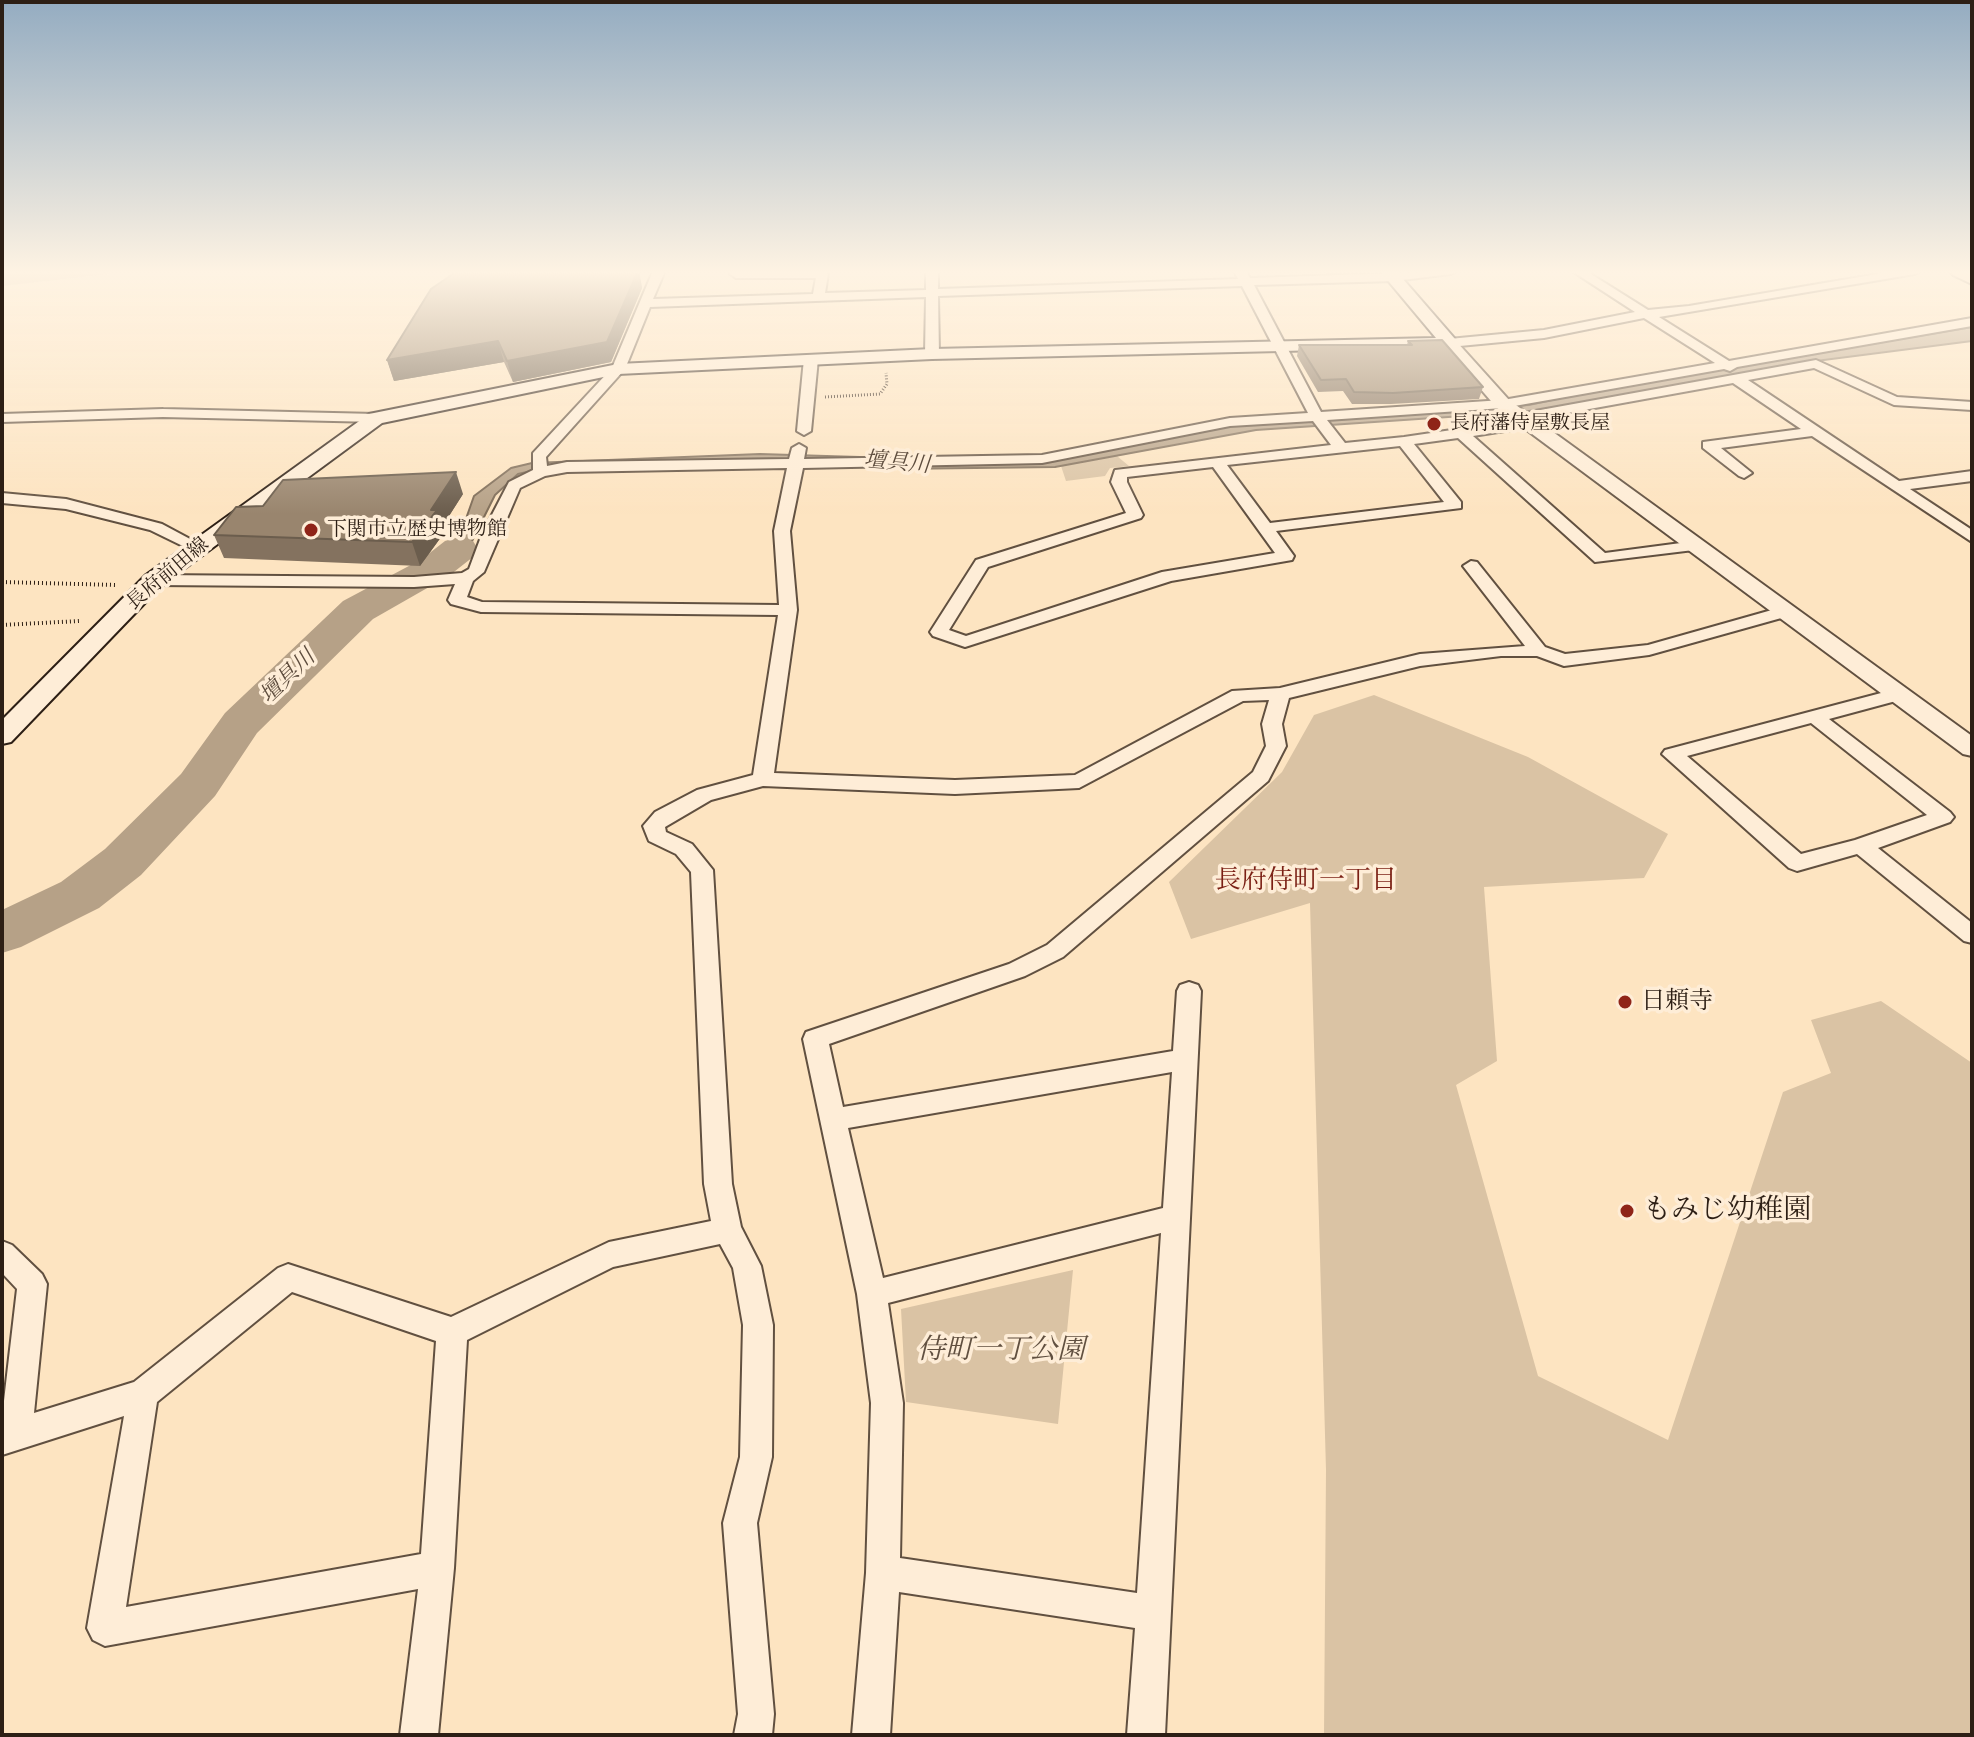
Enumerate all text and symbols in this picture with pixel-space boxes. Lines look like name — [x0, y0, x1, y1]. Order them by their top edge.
place label: 長府藩侍屋敷長屋 — [1450, 412, 1610, 436]
marker: 長府藩侍屋敷長屋 — [1425, 415, 1443, 433]
water label: 壇具川 — [863, 447, 931, 479]
place label: 下関市立歴史博物館 — [327, 518, 507, 542]
marker: 下関市立歴史博物館 — [302, 521, 320, 539]
street label: 長府前田線 — [122, 533, 214, 615]
water label: 壇具川 — [255, 645, 321, 709]
district label: 長府侍町一丁目 — [1215, 865, 1397, 897]
place label: 日頼寺 — [1641, 988, 1713, 1016]
marker: 日頼寺 — [1616, 993, 1634, 1011]
place label: もみじ幼稚園 — [1643, 1194, 1811, 1228]
marker: もみじ幼稚園 — [1618, 1202, 1636, 1220]
park label: 侍町一丁公園 — [917, 1334, 1085, 1368]

